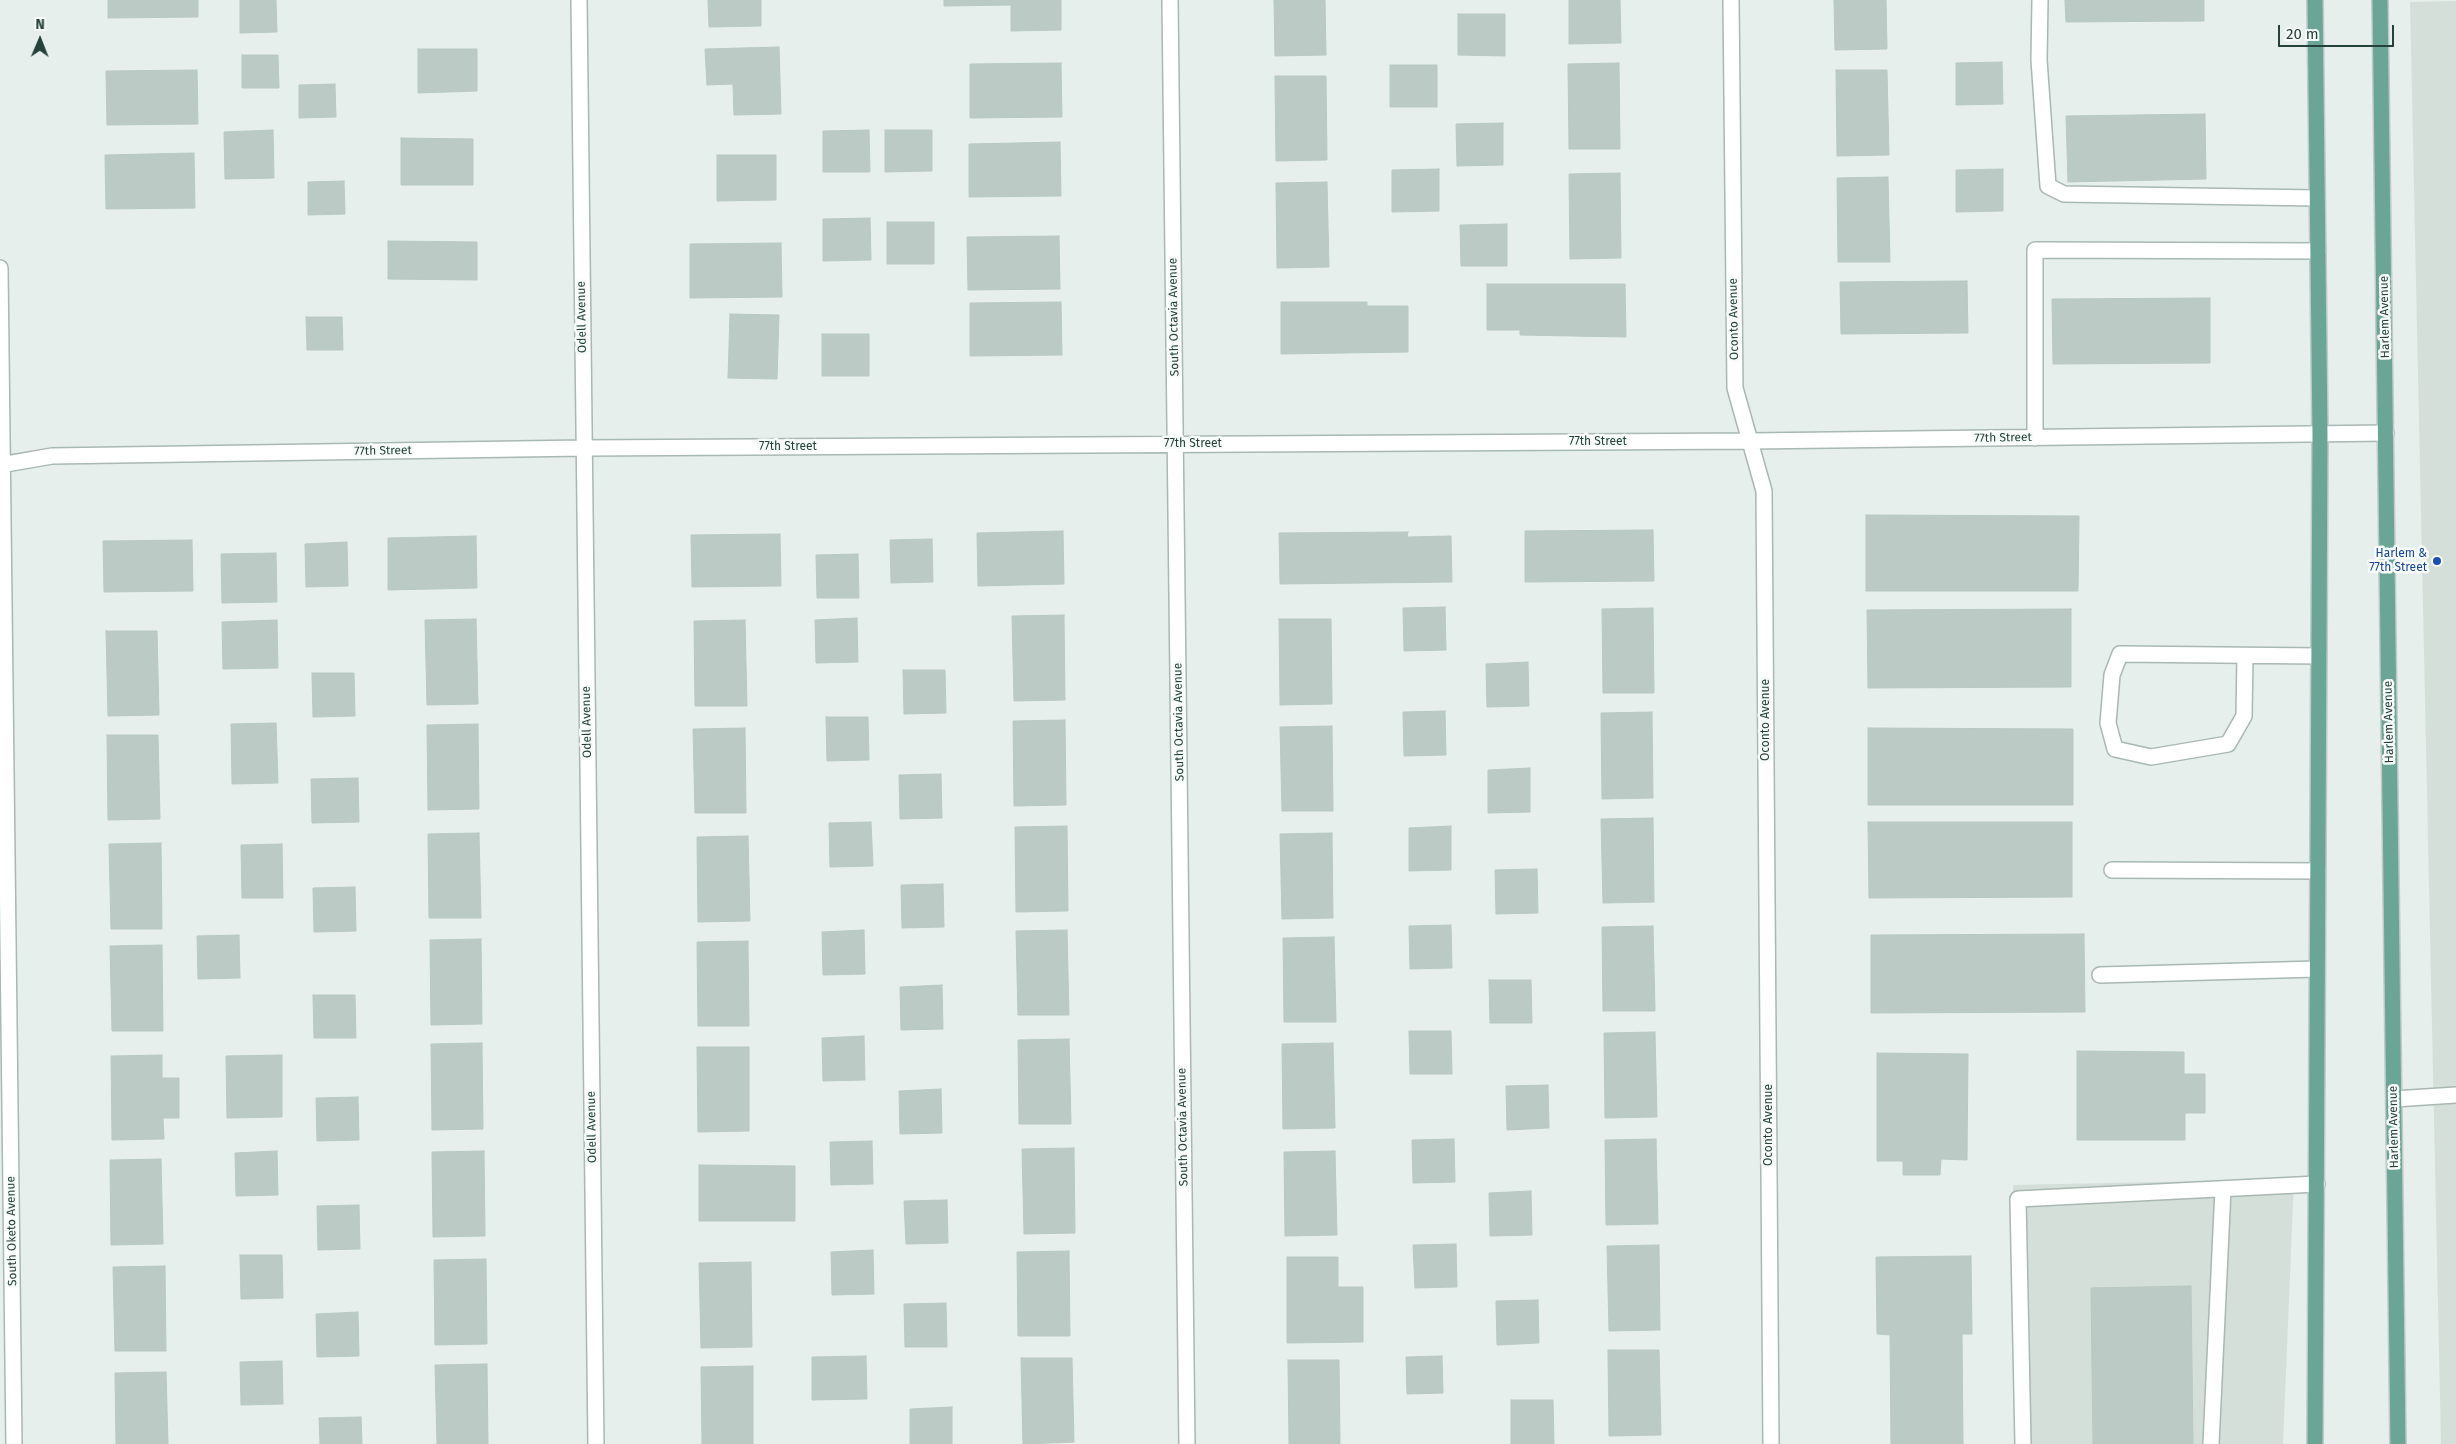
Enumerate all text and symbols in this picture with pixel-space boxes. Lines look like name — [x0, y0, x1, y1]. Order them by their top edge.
north arrow — [15, 15, 65, 65]
scale bar — [2281, 15, 2397, 47]
text: N — [35, 16, 45, 33]
text: 20 m — [2286, 25, 2319, 43]
street label: South Octavia Avenue — [1166, 258, 1182, 376]
street label: Harlem Avenue — [2377, 276, 2393, 358]
street label: Oconto Avenue — [1726, 278, 1742, 360]
street label: Odell Avenue — [574, 281, 590, 353]
street label: 77th Street — [1974, 430, 2032, 446]
street label: 77th Street — [1569, 435, 1627, 449]
street label: 77th Street — [1164, 437, 1222, 451]
street label: 77th Street — [759, 440, 817, 454]
street label: 77th Street — [354, 443, 412, 459]
place label: Harlem & 77th Street — [2369, 547, 2427, 575]
marker: Harlem & 77th Street — [2431, 555, 2443, 567]
street label: South Octavia Avenue — [1171, 663, 1187, 781]
street label: Oconto Avenue — [1759, 679, 1773, 761]
street label: Harlem Avenue — [2381, 681, 2397, 763]
street label: Odell Avenue — [579, 686, 595, 758]
street label: South Octavia Avenue — [1175, 1068, 1191, 1186]
street label: Oconto Avenue — [1762, 1084, 1776, 1166]
street label: Harlem Avenue — [2386, 1086, 2402, 1168]
street label: Odell Avenue — [584, 1091, 600, 1163]
street label: South Oketo Avenue — [4, 1176, 20, 1286]

